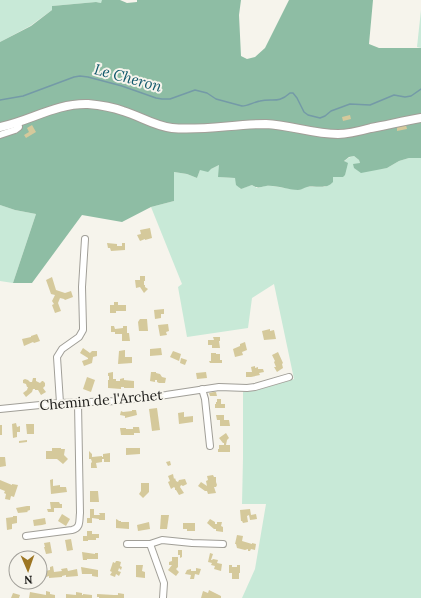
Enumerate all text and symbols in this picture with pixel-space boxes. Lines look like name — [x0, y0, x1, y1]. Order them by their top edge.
water label: Le Cheron — [92, 59, 165, 96]
street label: Chemin de l'Archet — [39, 386, 164, 414]
north arrow — [8, 550, 48, 590]
text: N — [23, 573, 33, 587]

